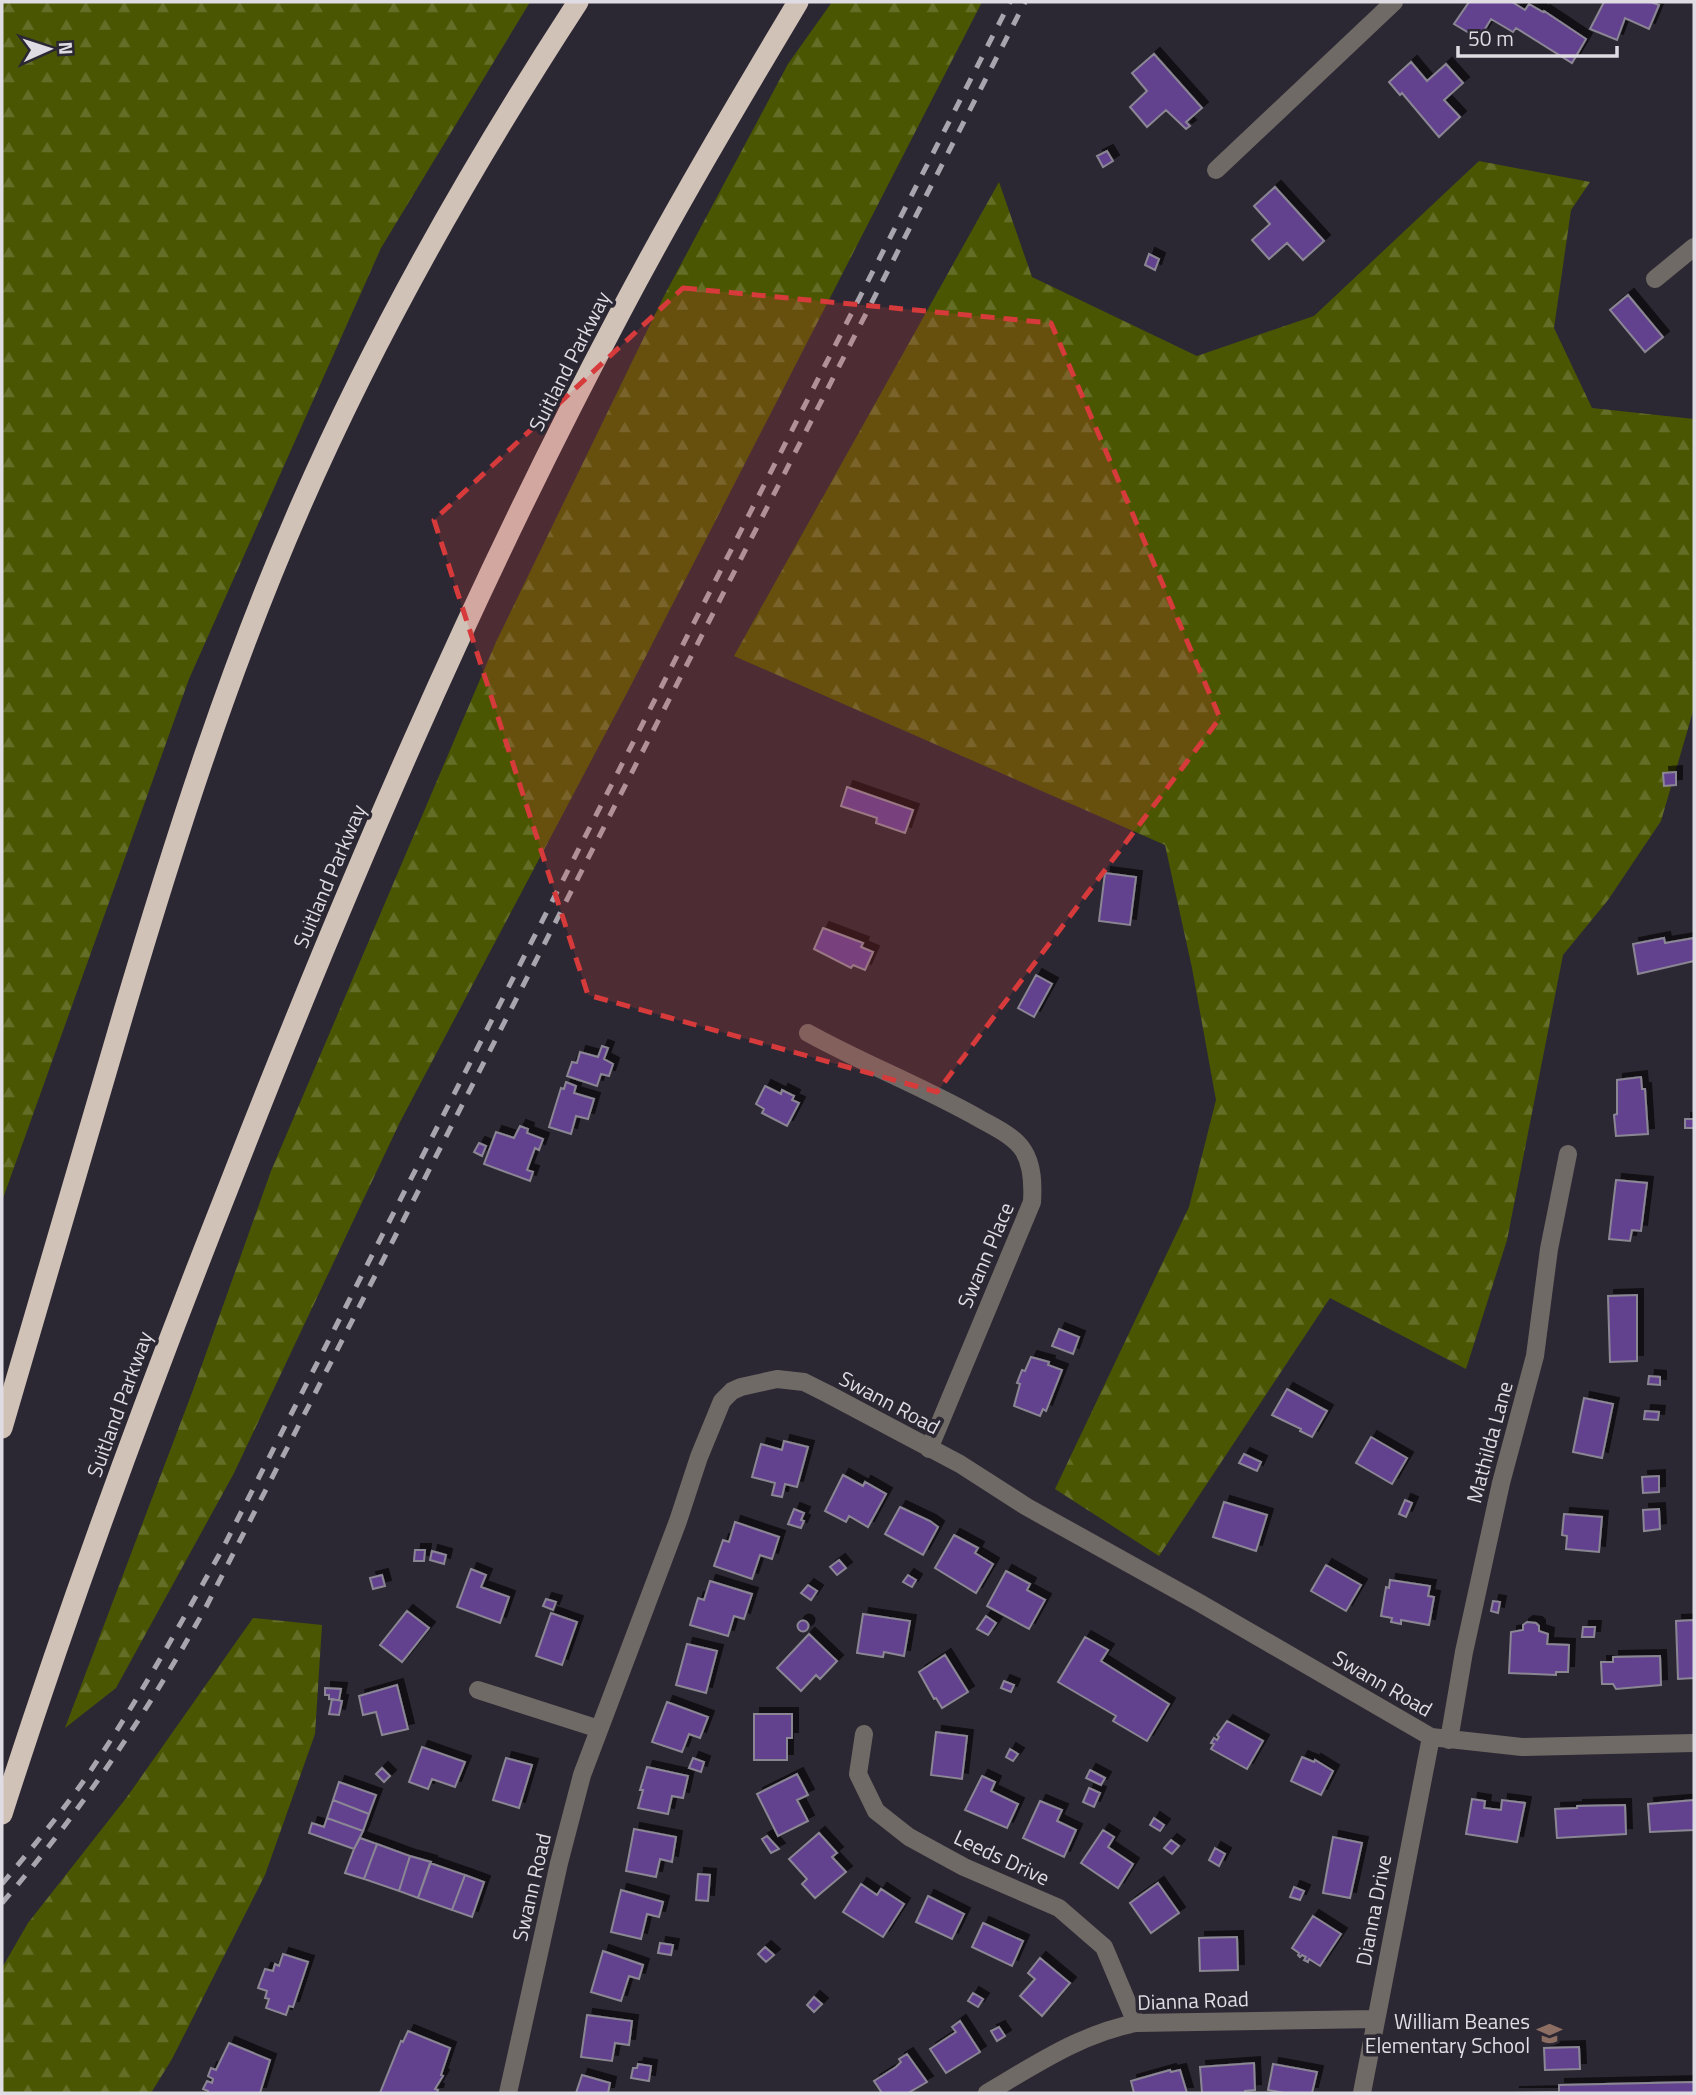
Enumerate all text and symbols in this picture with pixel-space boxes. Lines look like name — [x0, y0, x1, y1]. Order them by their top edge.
north arrow — [14, 14, 84, 84]
scale bar — [1458, 14, 1617, 58]
text: 50 m — [1468, 22, 1514, 54]
text: N — [52, 41, 81, 55]
street label: Suitland Parkway — [520, 285, 618, 437]
street label: Suitland Parkway — [284, 799, 374, 953]
street label: Swann Place — [948, 1197, 1022, 1313]
street label: Suitland Parkway — [78, 1326, 160, 1482]
street label: Swann Road — [834, 1362, 946, 1442]
street label: Mathilda Lane — [1457, 1377, 1521, 1507]
street label: Swann Road — [1327, 1642, 1439, 1724]
street label: Leeds Drive — [949, 1821, 1055, 1893]
street label: Swann Road — [503, 1830, 559, 1944]
street label: Dianna Drive — [1347, 1852, 1399, 1968]
street label: Dianna Road — [1137, 1982, 1249, 2018]
place label: William Beanes Elementary School — [1365, 2005, 1530, 2061]
school or university icon: William Beanes Elementary School — [1536, 2019, 1564, 2047]

